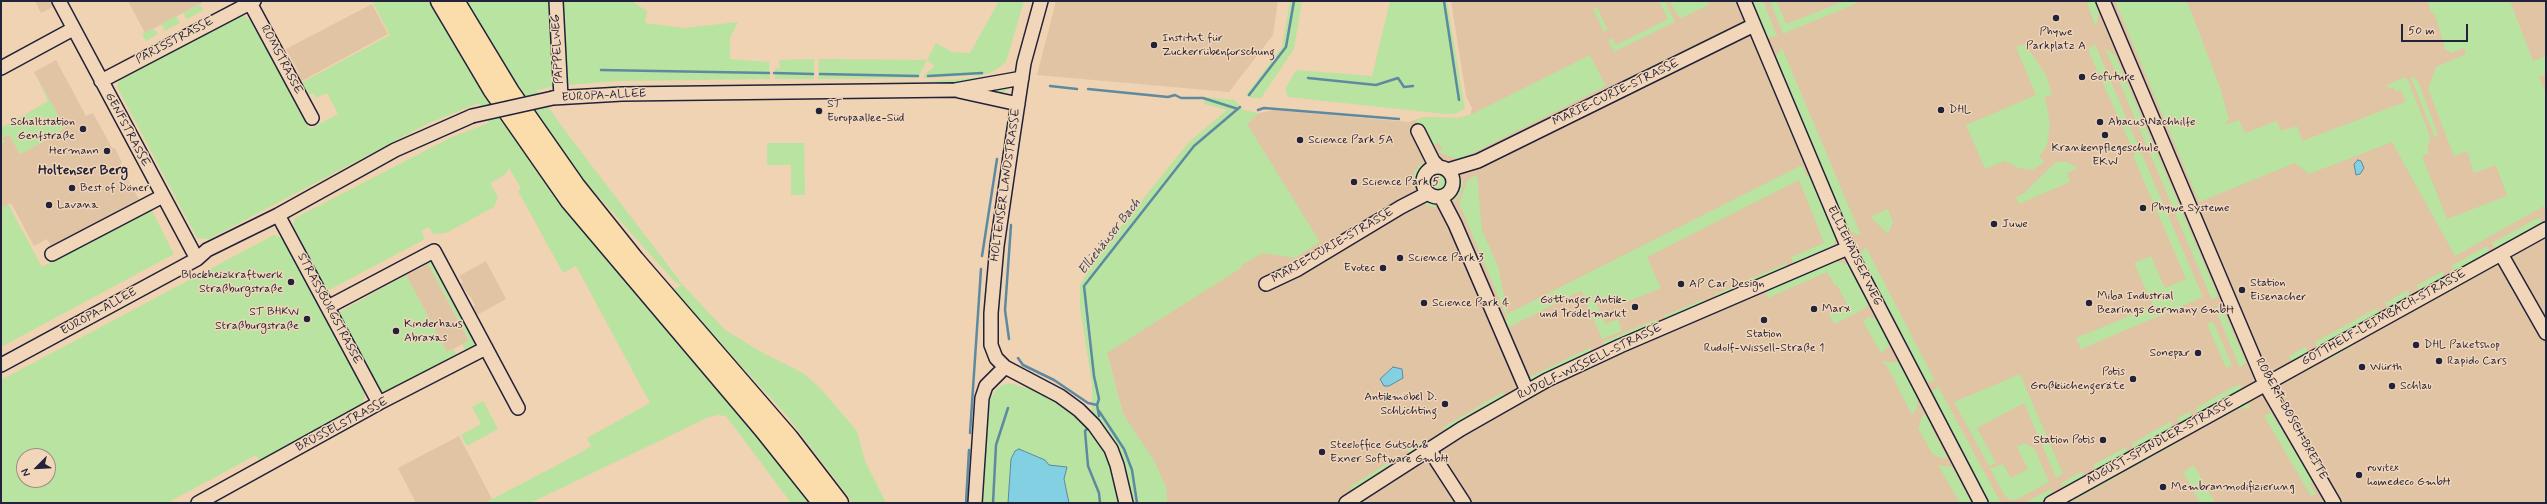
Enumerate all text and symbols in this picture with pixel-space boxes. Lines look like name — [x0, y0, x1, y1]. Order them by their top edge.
marker: Phywe Parkplatz A — [2051, 13, 2061, 23]
street label: PAPPELWEG — [549, 14, 567, 84]
street label: PARISSTRASSE — [134, 15, 216, 67]
scale bar — [2403, 16, 2470, 42]
street label: ROMSTRASSE — [257, 23, 305, 97]
text: 50 m — [2408, 23, 2435, 39]
place label: Phywe Parkplatz A — [2026, 25, 2086, 53]
place label: Institut für Zuckerrübenforschung — [1162, 31, 1275, 59]
marker: Institut für Zuckerrübenforschung — [1149, 40, 1159, 50]
street label: MARIE-CURIE-STRASSE — [1551, 56, 1681, 130]
place label: Gofuture — [2090, 70, 2135, 84]
marker: Gofuture — [2077, 72, 2087, 82]
street label: EUROPA-ALLEE — [561, 87, 647, 105]
street label: GENFSTRASSE — [101, 91, 153, 169]
place label: ST Europaallee-Süd — [827, 97, 904, 125]
place label: DHL — [1949, 103, 1971, 117]
marker: DHL — [1936, 105, 1946, 115]
marker: ST Europaallee-Süd — [814, 106, 824, 116]
street label: HOLTENSER LANDSTRASSE — [988, 108, 1024, 262]
place label: Schaltstation Genfstraße — [10, 115, 75, 143]
place label: Abacus Nachhilfe — [2108, 115, 2196, 129]
marker: Abacus Nachhilfe — [2095, 117, 2105, 127]
marker: Schaltstation Genfstraße — [78, 124, 88, 134]
marker: Krankenpflegeschule EKW — [2100, 130, 2110, 140]
place label: Science Park 5A — [1308, 133, 1393, 147]
marker: Science Park 5A — [1295, 135, 1305, 145]
place label: Krankenpflegeschule EKW — [2051, 141, 2159, 169]
place label: Hermann — [49, 144, 99, 158]
marker: Hermann — [102, 146, 112, 156]
district label: Holtenser Berg — [38, 163, 128, 179]
place label: Science Park 5 — [1362, 175, 1439, 189]
marker: Science Park 5 — [1349, 177, 1359, 187]
place label: Best of Döner — [80, 181, 149, 195]
marker: Best of Döner — [67, 183, 77, 193]
water label: Elliehäuser Bach — [1075, 196, 1145, 278]
place label: Lavana — [57, 198, 98, 212]
marker: Lavana — [44, 200, 54, 210]
place label: Phywe Systeme — [2151, 201, 2229, 215]
marker: Phywe Systeme — [2138, 203, 2148, 213]
street label: ELLIEHÄUSER WEG — [1824, 204, 1884, 308]
street label: MARIE-CURIE-STRASSE — [1269, 205, 1397, 287]
place label: Juwe — [2002, 217, 2028, 231]
marker: Juwe — [1989, 219, 1999, 229]
street label: STRASSBURGSTRASSE — [294, 251, 364, 367]
place label: Science Park 3 — [1408, 251, 1484, 265]
marker: Science Park 3 — [1395, 253, 1405, 263]
place label: Evotec — [1344, 261, 1375, 275]
marker: Evotec — [1378, 263, 1388, 273]
street label: GOTTHELF-LEIMBACH-STRASSE — [2299, 267, 2469, 369]
place label: Blockheizkraftwerk Straßburgstraße — [181, 268, 283, 296]
place label: Station Eisenacher — [2250, 276, 2306, 304]
marker: Blockheizkraftwerk Straßburgstraße — [286, 277, 296, 287]
place label: AP Car Design — [1689, 277, 1765, 291]
marker: AP Car Design — [1676, 279, 1686, 289]
street label: EUROPA-ALLEE — [58, 285, 140, 339]
marker: Station Eisenacher — [2237, 285, 2247, 295]
place label: Miba Industrial Bearings Germany GmbH — [2097, 289, 2234, 317]
place label: Göttinger Antik- und Trödelmarkt — [1540, 293, 1627, 321]
place label: Science Park 4 — [1432, 296, 1509, 310]
marker: Science Park 4 — [1419, 298, 1429, 308]
marker: Miba Industrial Bearings Germany GmbH — [2084, 298, 2094, 308]
marker: Göttinger Antik- und Trödelmarkt — [1630, 302, 1640, 312]
place label: Marx — [1822, 302, 1850, 316]
marker: Marx — [1809, 304, 1819, 314]
place label: ST BHKW Straßburgstraße — [215, 305, 299, 333]
marker: ST BHKW Straßburgstraße — [302, 314, 312, 324]
marker: Station Rudolf-Wissell-Straße 1 — [1759, 315, 1769, 325]
place label: Kinderhaus Abraxas — [404, 317, 462, 345]
street label: RUDOLF-WISSELL-STRASSE — [1515, 321, 1665, 403]
marker: Kinderhaus Abraxas — [391, 326, 401, 336]
place label: Station Rudolf-Wissell-Straße 1 — [1704, 327, 1824, 355]
place label: DHL Paketshop — [2424, 338, 2500, 352]
marker: DHL Paketshop — [2411, 340, 2421, 350]
place label: Sonepar — [2150, 346, 2190, 360]
marker: Sonepar — [2193, 348, 2203, 358]
place label: Rapido Cars — [2447, 354, 2507, 368]
street label: ROBERT-BOSCH-BREITE — [2252, 356, 2330, 482]
marker: Rapido Cars — [2434, 356, 2444, 366]
place label: Würth — [2370, 360, 2402, 374]
marker: Würth — [2357, 362, 2367, 372]
place label: Potis Großküchengeräte — [2030, 365, 2125, 393]
marker: Potis Großküchengeräte — [2128, 374, 2138, 384]
place label: Schlau — [2400, 379, 2432, 393]
marker: Schlau — [2387, 381, 2397, 391]
place label: Antikmöbel D. Schlichting — [1364, 390, 1437, 418]
street label: BRÜSSELSTRASSE — [294, 395, 390, 455]
street label: AUGUST-SPINDLER-STRASSE — [2084, 395, 2236, 489]
marker: Antikmöbel D. Schlichting — [1440, 399, 1450, 409]
place label: Station Potis — [2033, 433, 2095, 447]
marker: Station Potis — [2098, 435, 2108, 445]
place label: Steeloffice Gutsch & Exner Software GmbH — [1330, 438, 1449, 466]
marker: Steeloffice Gutsch & Exner Software GmbH — [1317, 447, 1327, 457]
north arrow — [16, 448, 56, 488]
place label: rovitex homedeco GmbH — [2367, 461, 2451, 489]
text: N — [18, 466, 34, 479]
marker: rovitex homedeco GmbH — [2354, 470, 2364, 480]
place label: Membranmodifizierung — [2171, 480, 2295, 494]
marker: Membranmodifizierung — [2158, 482, 2168, 492]

